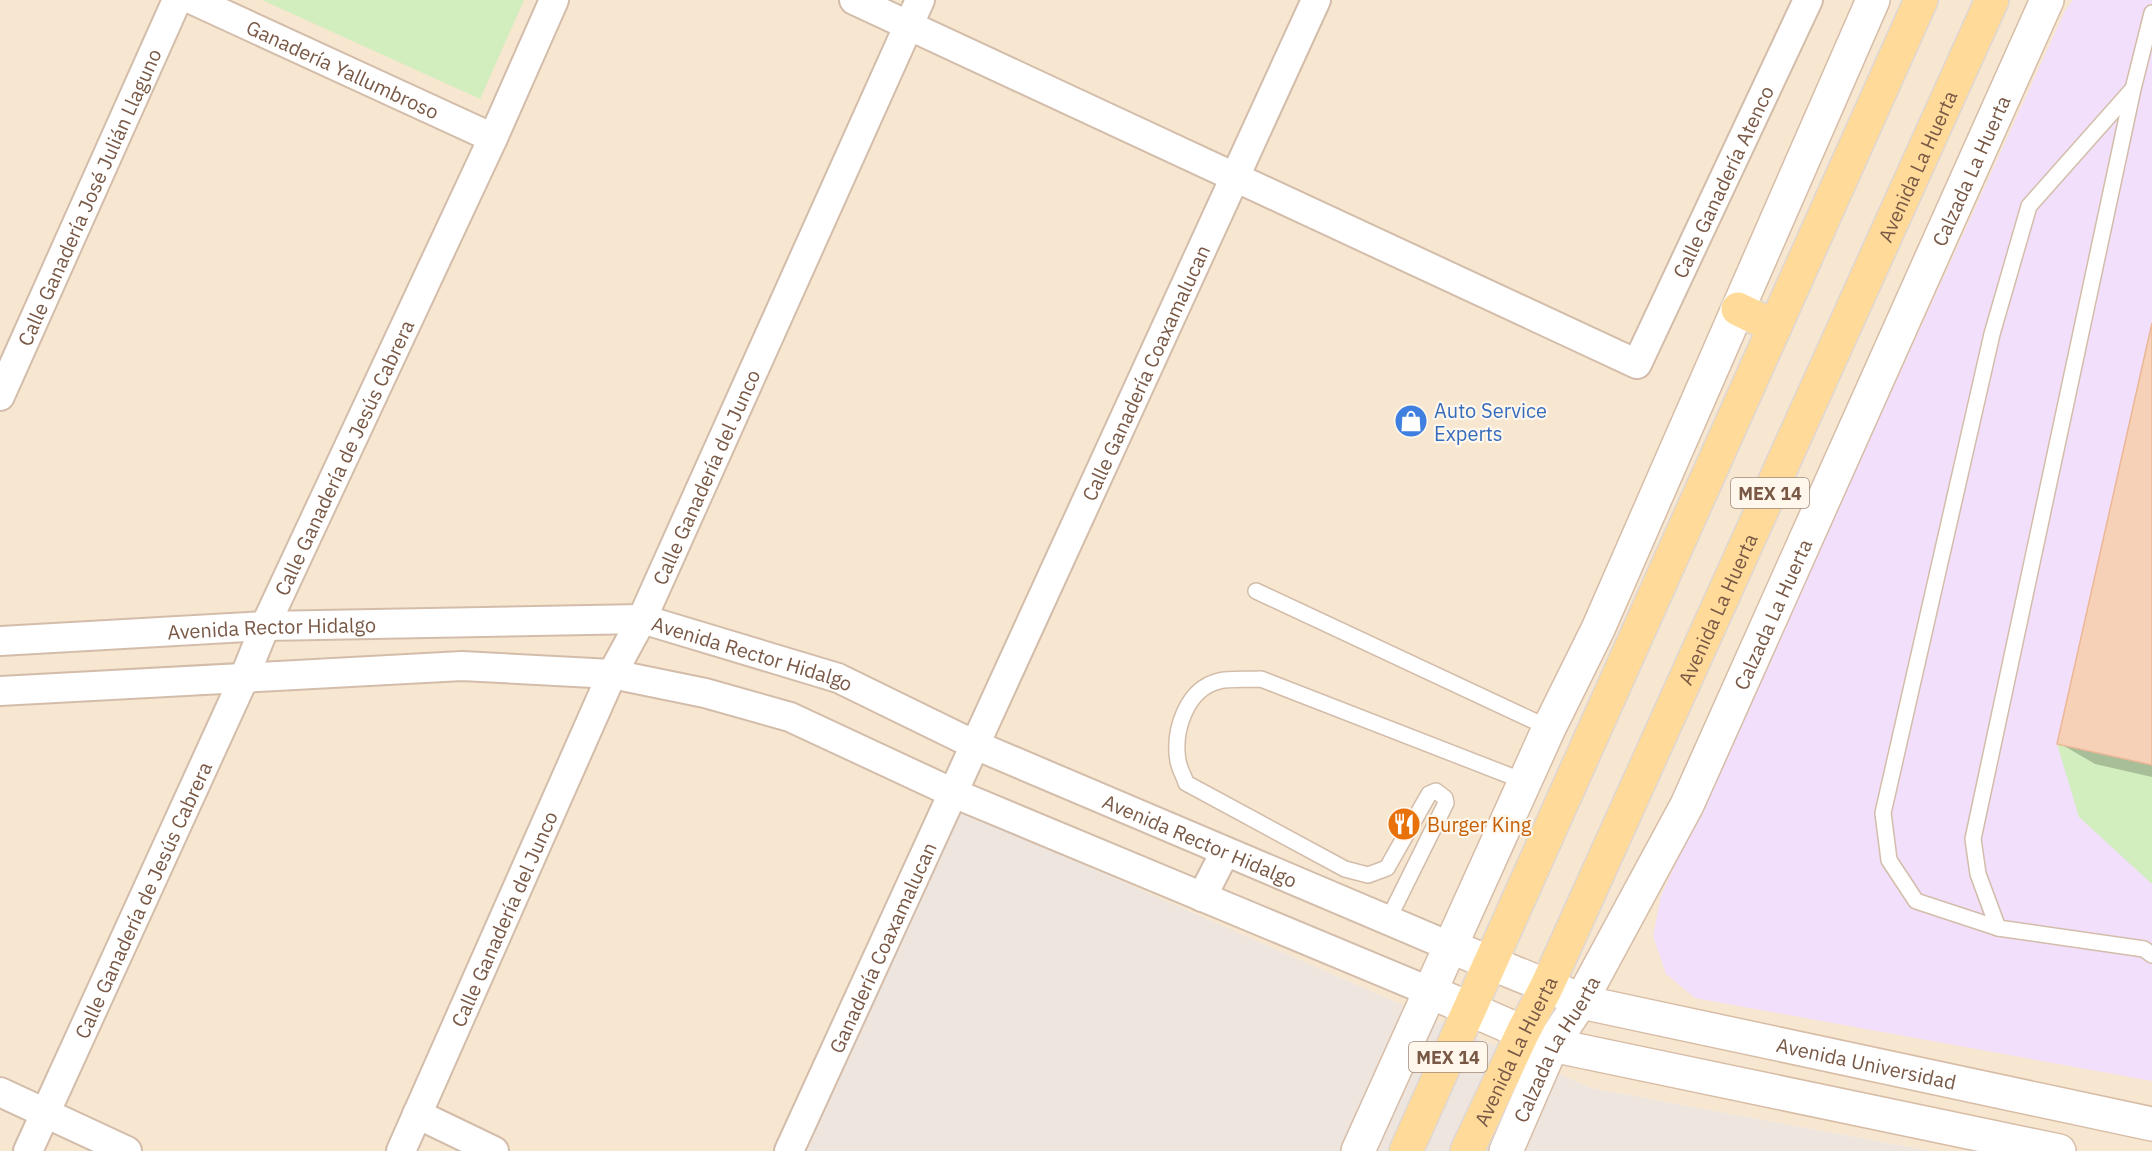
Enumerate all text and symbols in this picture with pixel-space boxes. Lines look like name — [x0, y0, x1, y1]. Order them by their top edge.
street label: Ganadería Yallumbroso — [242, 13, 444, 125]
street label: Calle Ganadería José Julián Llaguno — [11, 44, 167, 350]
street label: Calle Ganadería Atenco — [1666, 81, 1780, 282]
street label: Avenida La Huerta — [1871, 86, 1963, 246]
street label: Calzada La Huerta — [1925, 91, 2016, 250]
street label: Calle Ganadería Coaxamalucan — [1075, 240, 1216, 505]
street label: Calle Ganadería de Jesús Cabrera — [268, 315, 420, 600]
street label: Calle Ganadería del Junco — [646, 365, 766, 589]
place label: Auto Service Experts — [1434, 397, 1547, 447]
shop icon: Auto Service Experts — [1393, 403, 1429, 439]
road number: MEX 14 — [1731, 478, 1809, 508]
street label: Avenida La Huerta — [1671, 529, 1763, 689]
street label: Calzada La Huerta — [1727, 534, 1818, 694]
street label: Avenida Rector Hidalgo — [649, 609, 858, 697]
street label: Avenida Rector Hidalgo — [167, 610, 376, 645]
street label: Calle Ganadería de Jesús Cabrera — [68, 757, 218, 1043]
street label: Avenida Rector Hidalgo — [1099, 787, 1301, 894]
street label: Calle Ganadería del Junco — [444, 806, 563, 1031]
restaurant icon: Burger King — [1386, 806, 1422, 842]
place label: Burger King — [1427, 811, 1532, 838]
street label: Ganadería Coaxamalucan — [822, 837, 942, 1057]
street label: Calzada La Huerta — [1507, 970, 1606, 1126]
street label: Avenida La Huerta — [1467, 972, 1563, 1130]
street label: Avenida Universidad — [1774, 1031, 1959, 1095]
road number: MEX 14 — [1409, 1042, 1487, 1072]

